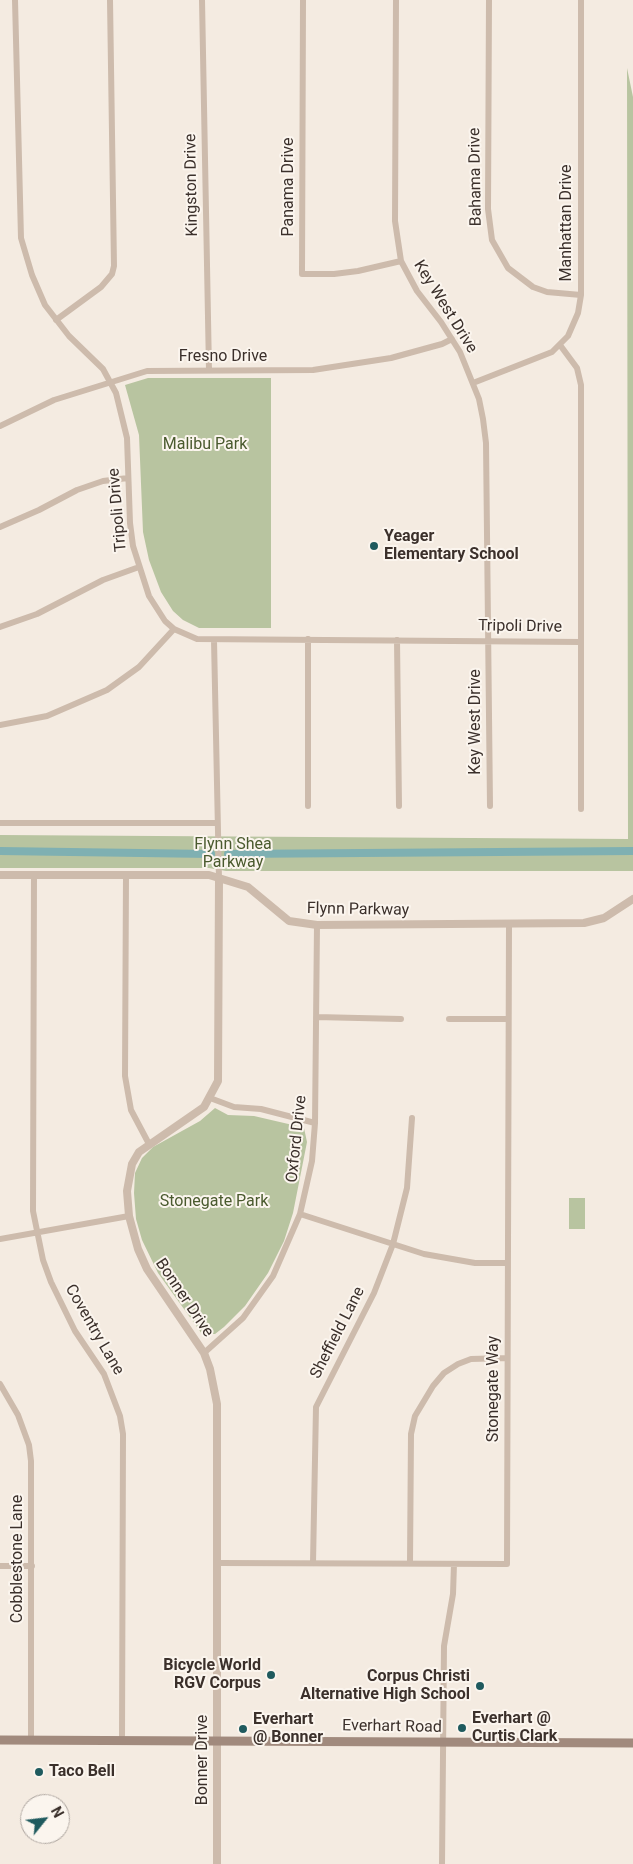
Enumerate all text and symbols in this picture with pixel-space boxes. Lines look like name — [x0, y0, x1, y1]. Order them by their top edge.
street label: Bahama Drive — [466, 127, 486, 227]
street label: Kingston Drive — [182, 133, 202, 237]
street label: Panama Drive — [279, 138, 299, 236]
street label: Manhattan Drive — [557, 165, 577, 281]
street label: Key West Drive — [409, 257, 481, 357]
street label: Fresno Drive — [179, 347, 267, 367]
park label: Malibu Park — [163, 435, 247, 455]
street label: Tripoli Drive — [105, 467, 131, 553]
place label: Yeager Elementary School — [384, 527, 519, 565]
marker: Yeager Elementary School — [368, 540, 380, 552]
street label: Tripoli Drive — [478, 617, 562, 637]
street label: Key West Drive — [466, 669, 486, 775]
park label: Flynn Shea Parkway — [194, 835, 272, 873]
street label: Flynn Parkway — [307, 900, 409, 920]
street label: Oxford Drive — [283, 1094, 311, 1184]
park label: Stonegate Park — [160, 1192, 268, 1212]
street label: Bonner Drive — [151, 1255, 217, 1341]
street label: Coventry Lane — [60, 1281, 128, 1379]
street label: Sheffield Lane — [307, 1284, 369, 1382]
street label: Stonegate Way — [484, 1336, 504, 1442]
street label: Cobblestone Lane — [8, 1495, 28, 1623]
place label: Bicycle World RGV Corpus — [163, 1656, 261, 1694]
place label: Corpus Christi Alternative High School — [300, 1667, 470, 1705]
marker: Bicycle World RGV Corpus — [265, 1669, 277, 1681]
marker: Corpus Christi Alternative High School — [474, 1680, 486, 1692]
place label: Everhart @ Curtis Clark — [472, 1709, 557, 1747]
place label: Everhart @ Bonner — [253, 1710, 323, 1748]
street label: Bonner Drive — [193, 1715, 213, 1805]
street label: Everhart Road — [342, 1717, 442, 1737]
marker: Everhart @ Curtis Clark — [456, 1722, 468, 1734]
marker: Everhart @ Bonner — [237, 1723, 249, 1735]
place label: Taco Bell — [49, 1762, 115, 1782]
marker: Taco Bell — [33, 1766, 45, 1778]
north arrow — [20, 1794, 70, 1844]
text: N — [48, 1804, 67, 1820]

